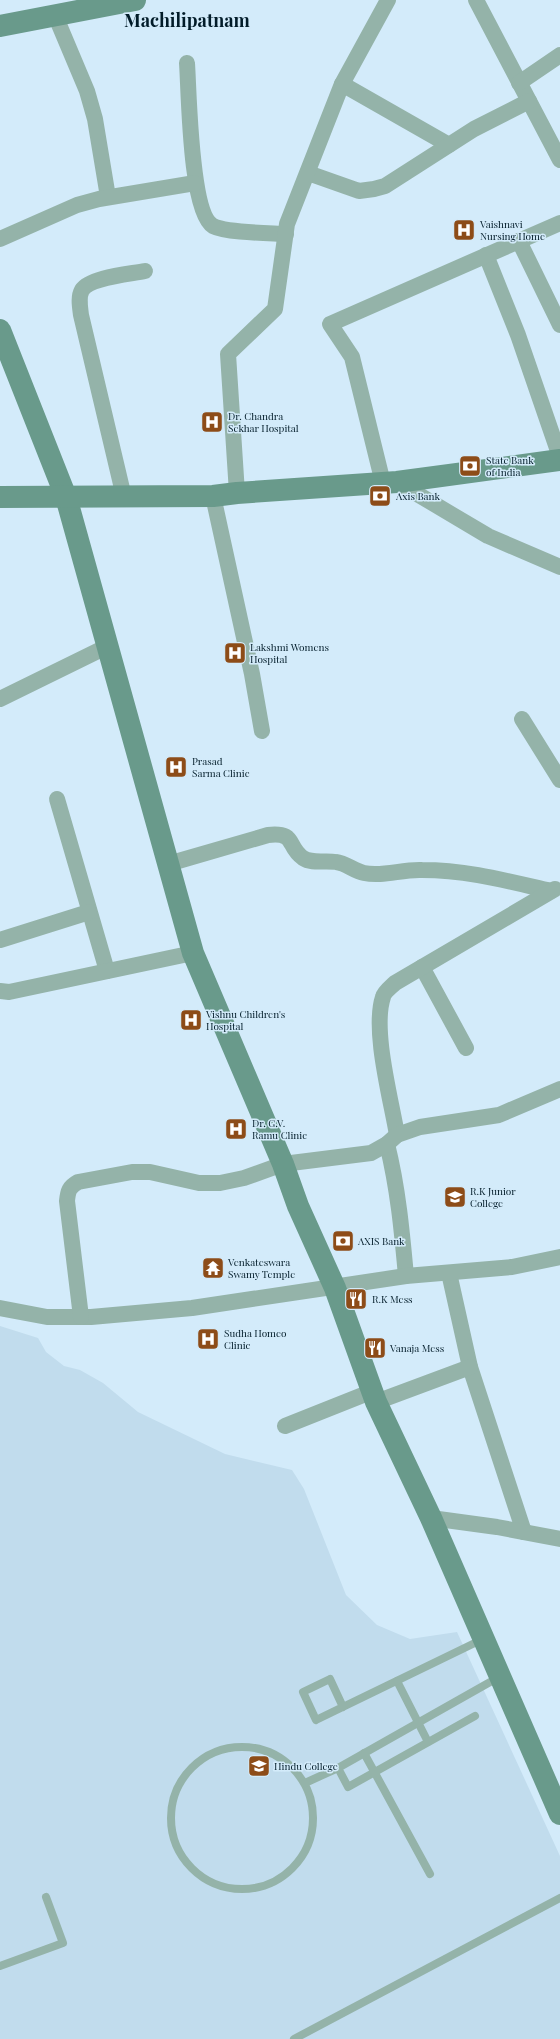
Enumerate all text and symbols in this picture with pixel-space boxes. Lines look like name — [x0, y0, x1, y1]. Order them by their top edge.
district label: Machilipatnam — [124, 8, 251, 32]
hospital icon: Vaishnavi Nursing Home — [451, 217, 477, 243]
place label: Vaishnavi Nursing Home — [479, 217, 545, 243]
hospital icon: Dr. Chandra Sekhar Hospital — [199, 409, 225, 435]
place label: Dr. Chandra Sekhar Hospital — [228, 409, 299, 435]
bank icon: State Bank of India — [457, 453, 483, 479]
place label: State Bank of India — [486, 453, 534, 479]
bank icon: Axis Bank — [367, 483, 393, 509]
place label: Axis Bank — [395, 489, 441, 503]
hospital icon: Lakshmi Womens Hospital — [222, 640, 248, 666]
place label: Lakshmi Womens Hospital — [250, 640, 329, 666]
hospital icon: Prasad Sarma Clinic — [163, 754, 189, 780]
place label: Prasad Sarma Clinic — [192, 754, 250, 780]
hospital icon: Vishnu Children's Hospital — [178, 1007, 204, 1033]
place label: Vishnu Children's Hospital — [205, 1007, 285, 1033]
hospital icon: Dr. G.V. Ramu Clinic — [223, 1116, 249, 1142]
place label: Dr. G.V. Ramu Clinic — [252, 1116, 307, 1142]
school or university icon: R.K Junior College — [442, 1184, 468, 1210]
place label: R.K Junior College — [470, 1184, 516, 1210]
bank icon: AXIS Bank — [330, 1228, 356, 1254]
place label: AXIS Bank — [357, 1234, 405, 1248]
temple icon: Venkateswara Swamy Temple — [200, 1255, 226, 1281]
place label: Venkateswara Swamy Temple — [227, 1255, 295, 1281]
restaurant icon: R.K Mess — [343, 1286, 369, 1312]
place label: R.K Mess — [372, 1292, 413, 1306]
hospital icon: Sudha Homeo Clinic — [195, 1326, 221, 1352]
place label: Sudha Homeo Clinic — [224, 1326, 287, 1352]
restaurant icon: Vanaja Mess — [362, 1335, 388, 1361]
place label: Vanaja Mess — [389, 1341, 444, 1355]
school or university icon: Hindu College — [246, 1753, 272, 1779]
place label: Hindu College — [274, 1759, 338, 1773]

